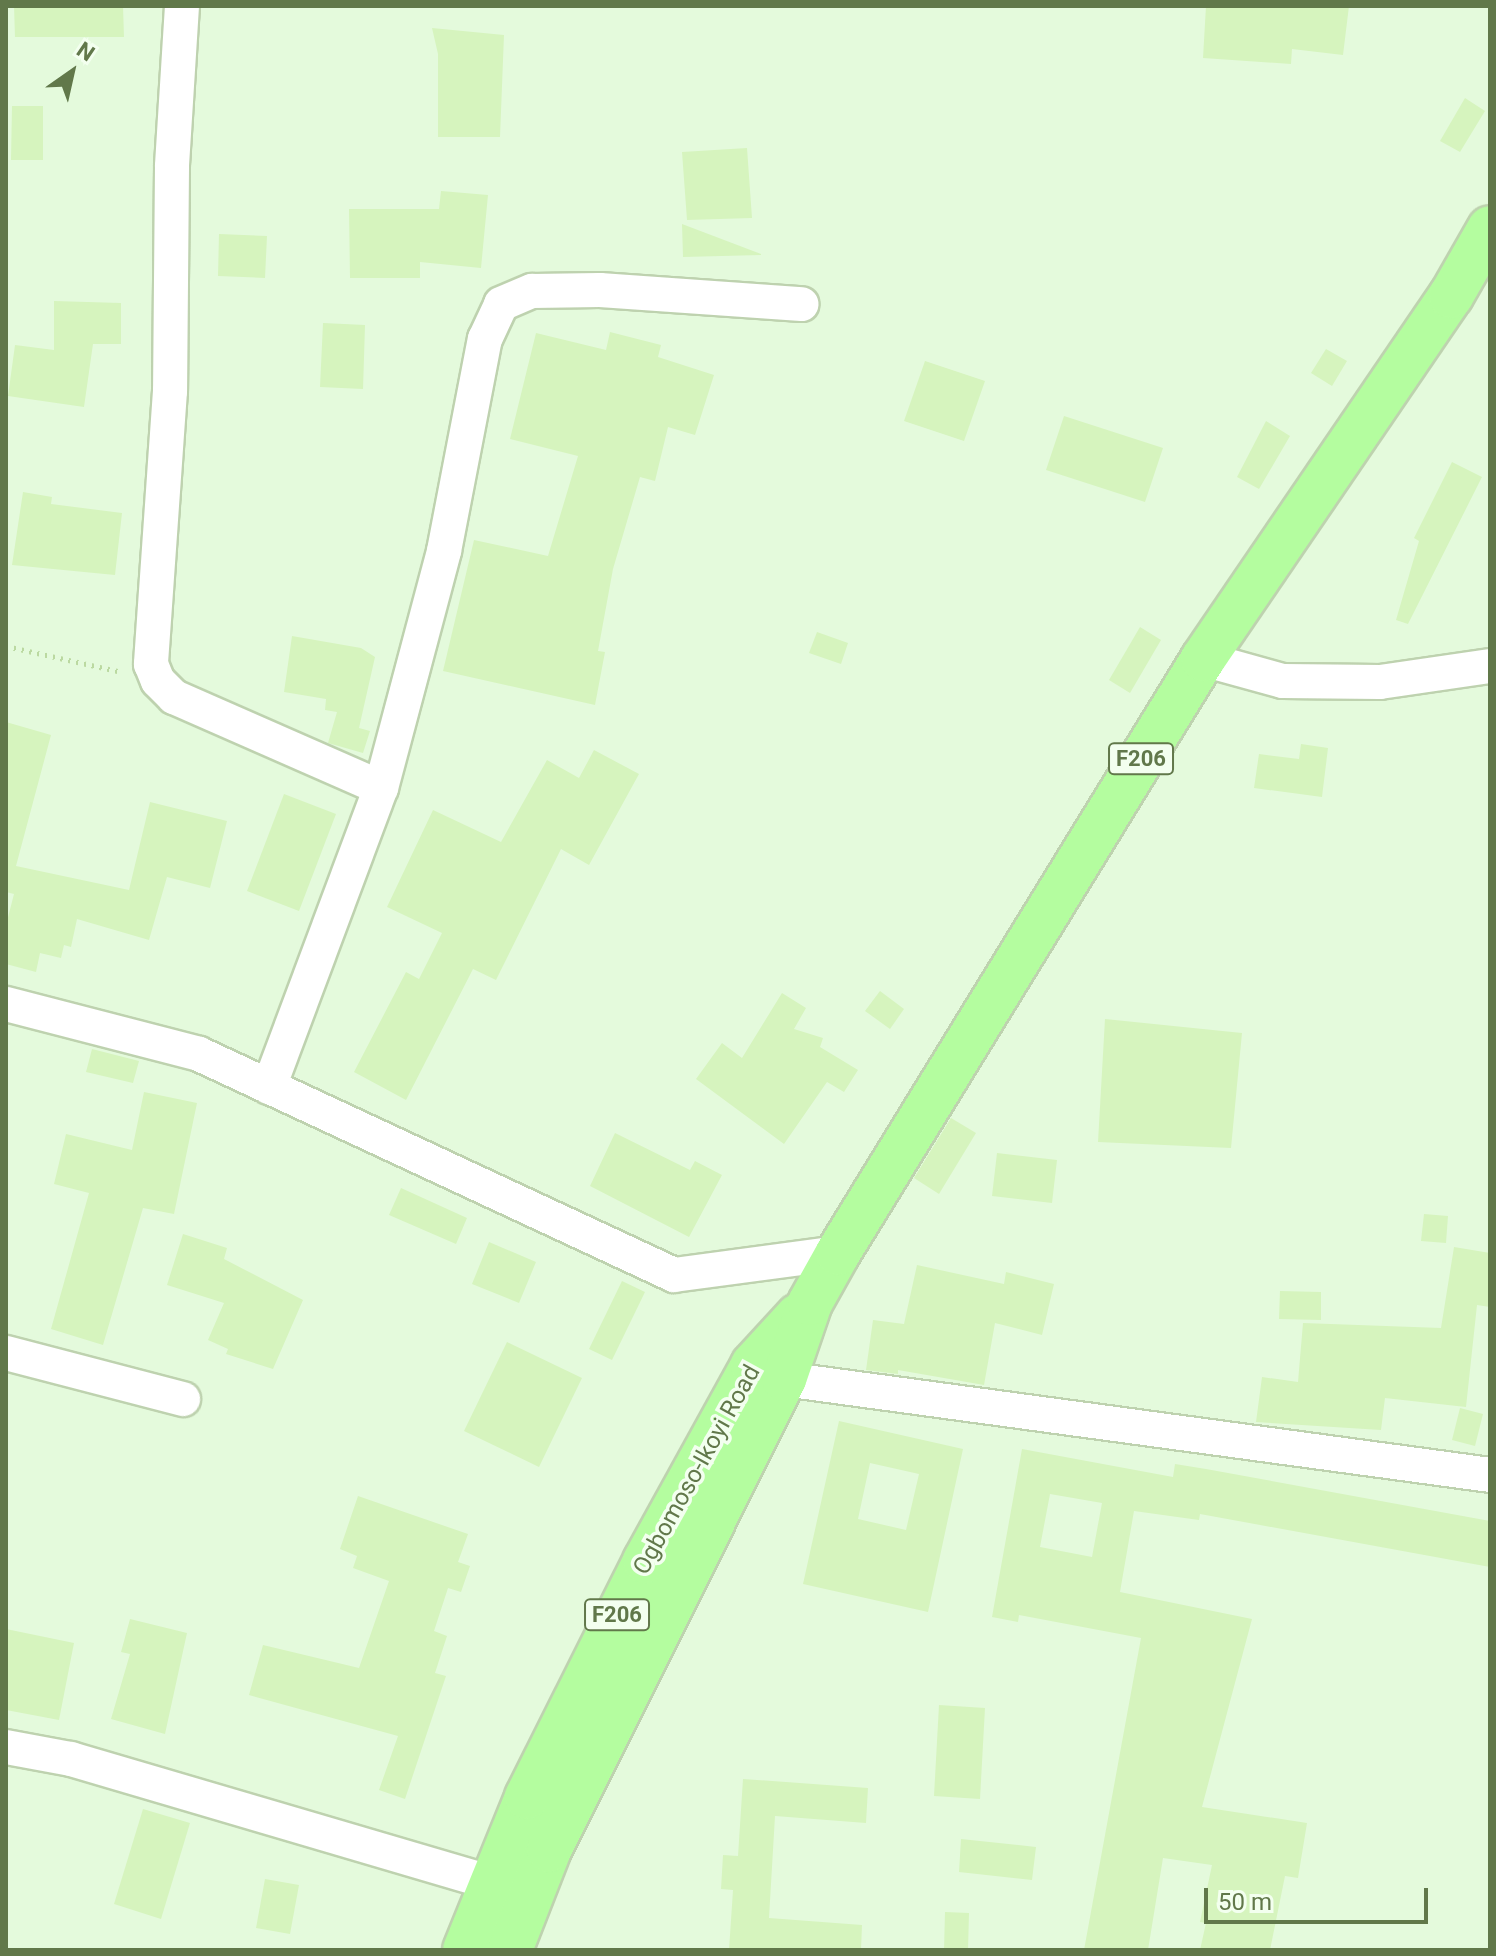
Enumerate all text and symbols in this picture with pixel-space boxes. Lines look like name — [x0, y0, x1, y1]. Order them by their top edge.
north arrow — [32, 32, 112, 112]
text: N — [72, 37, 99, 66]
road number: F206 — [1107, 741, 1175, 777]
street label: Ogbomoso-Ikoyi Road — [627, 1360, 767, 1580]
road number: F206 — [583, 1597, 651, 1633]
scale bar — [1208, 1872, 1432, 1922]
text: 50 m — [1218, 1888, 1272, 1916]

